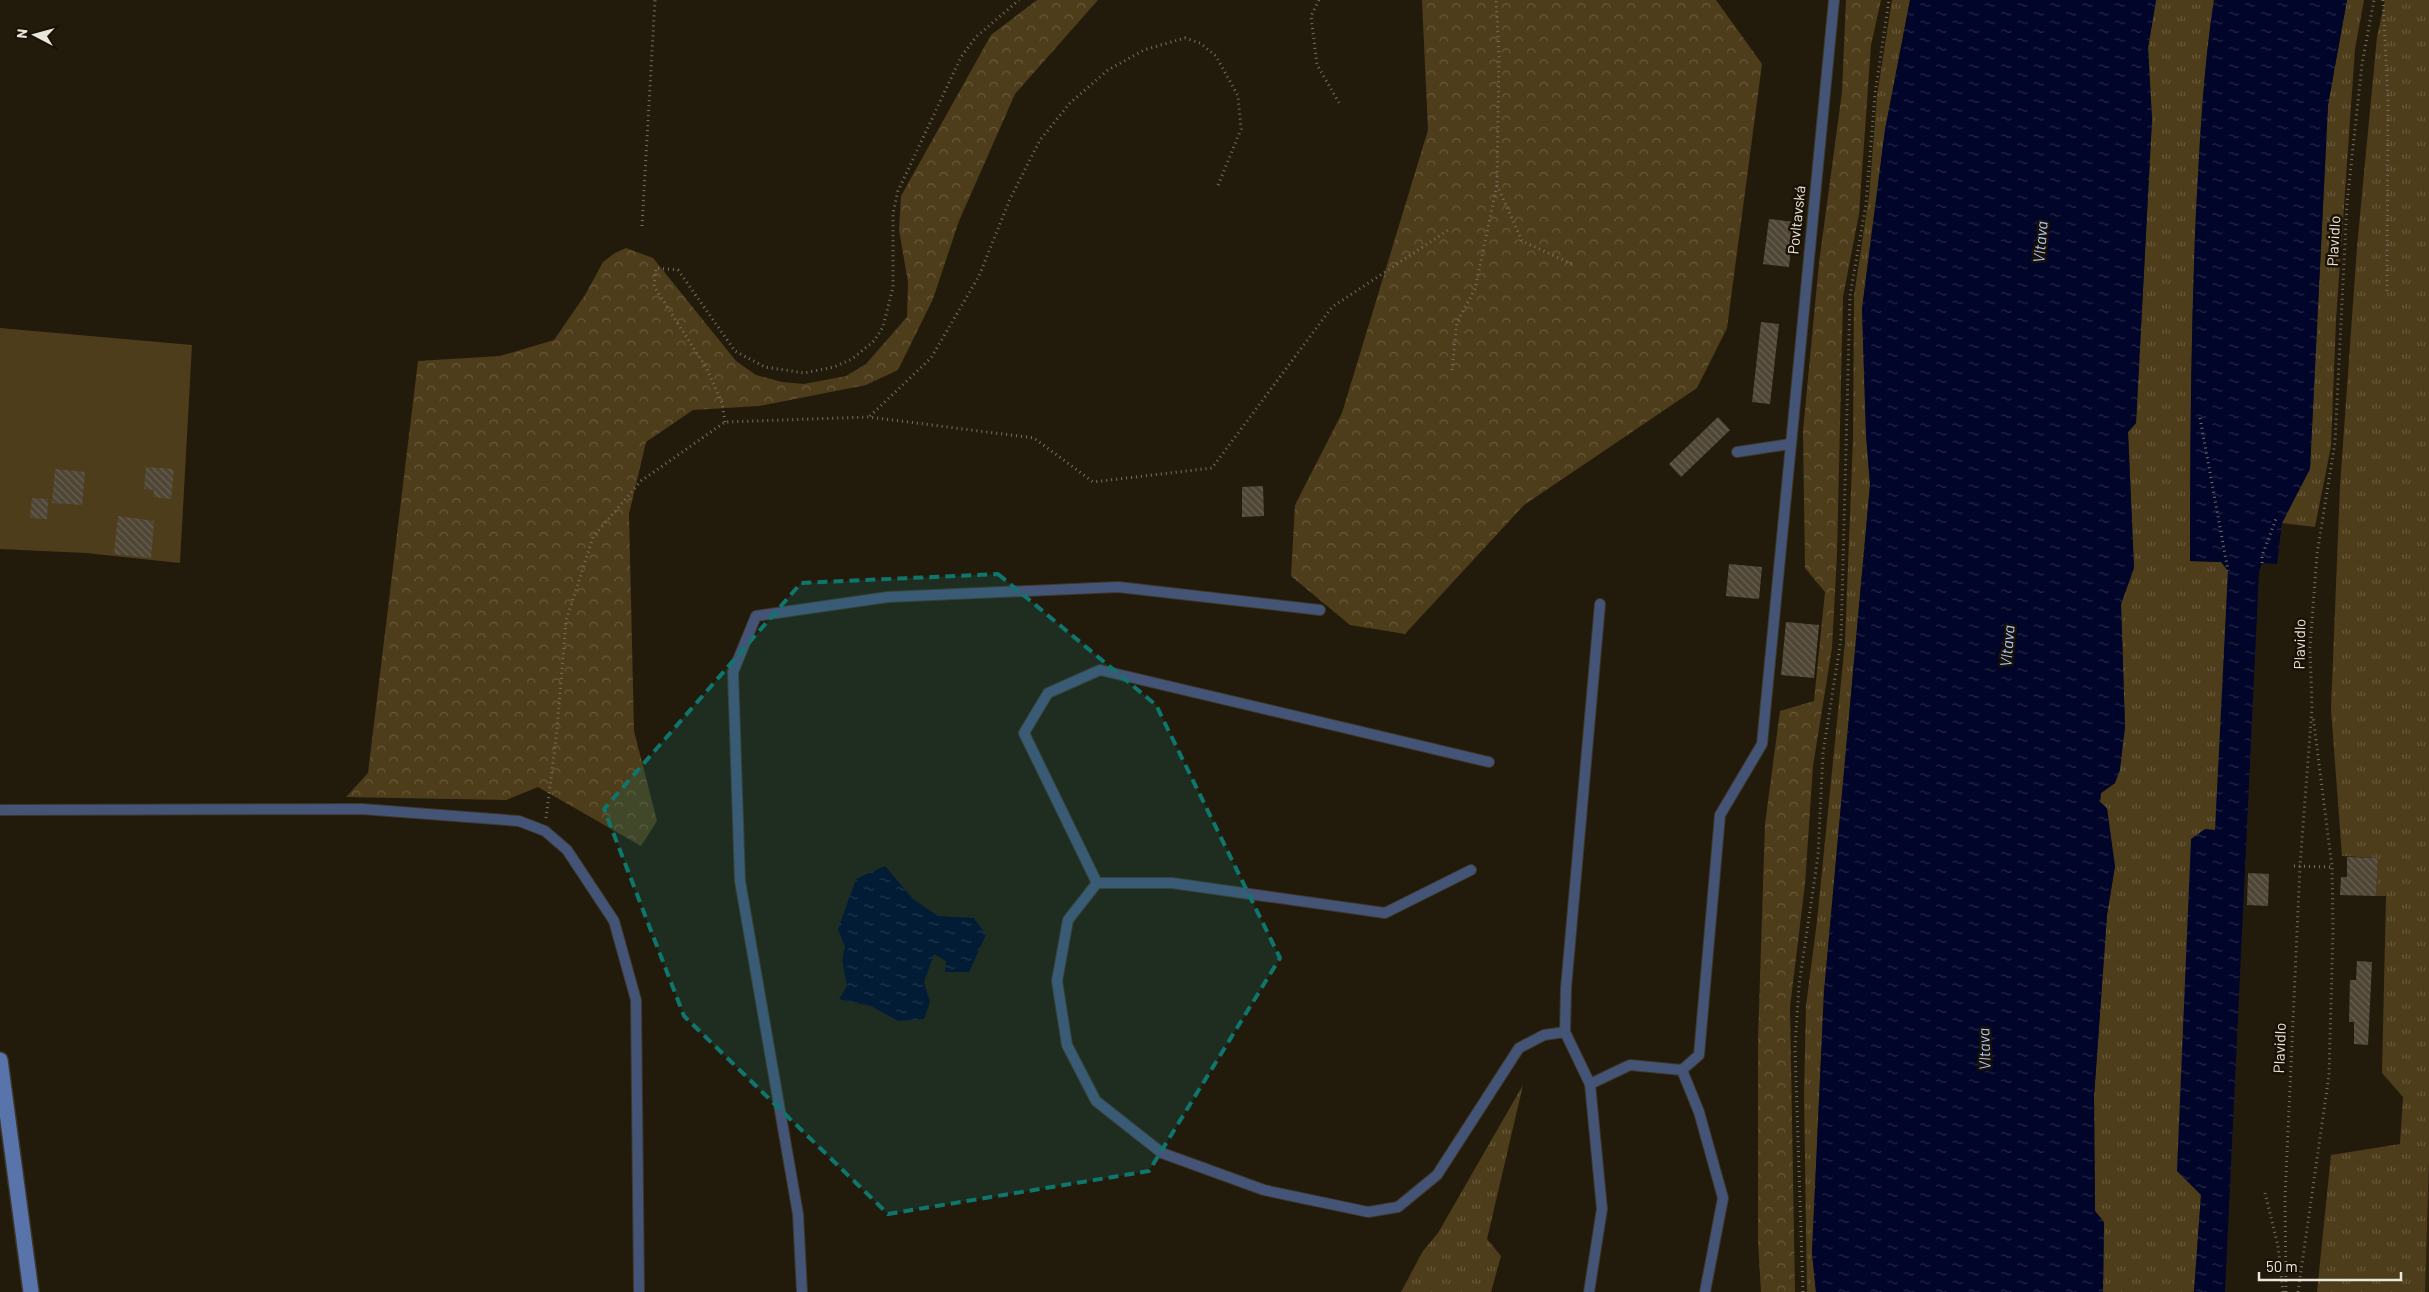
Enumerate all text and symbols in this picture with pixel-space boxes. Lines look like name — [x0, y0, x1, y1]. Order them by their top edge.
north arrow — [10, 10, 60, 60]
text: N — [13, 28, 31, 39]
street label: Povltavská — [1783, 185, 1809, 255]
street label: Plavidlo — [2323, 215, 2343, 267]
water label: Vltava — [2028, 220, 2051, 264]
street label: Plavidlo — [2290, 618, 2308, 669]
water label: Vltava — [1995, 624, 2018, 668]
street label: Plavidlo — [2269, 1022, 2289, 1074]
water label: Vltava — [1973, 1028, 1994, 1070]
scale bar — [2259, 1250, 2402, 1282]
text: 50 m — [2266, 1257, 2298, 1275]

